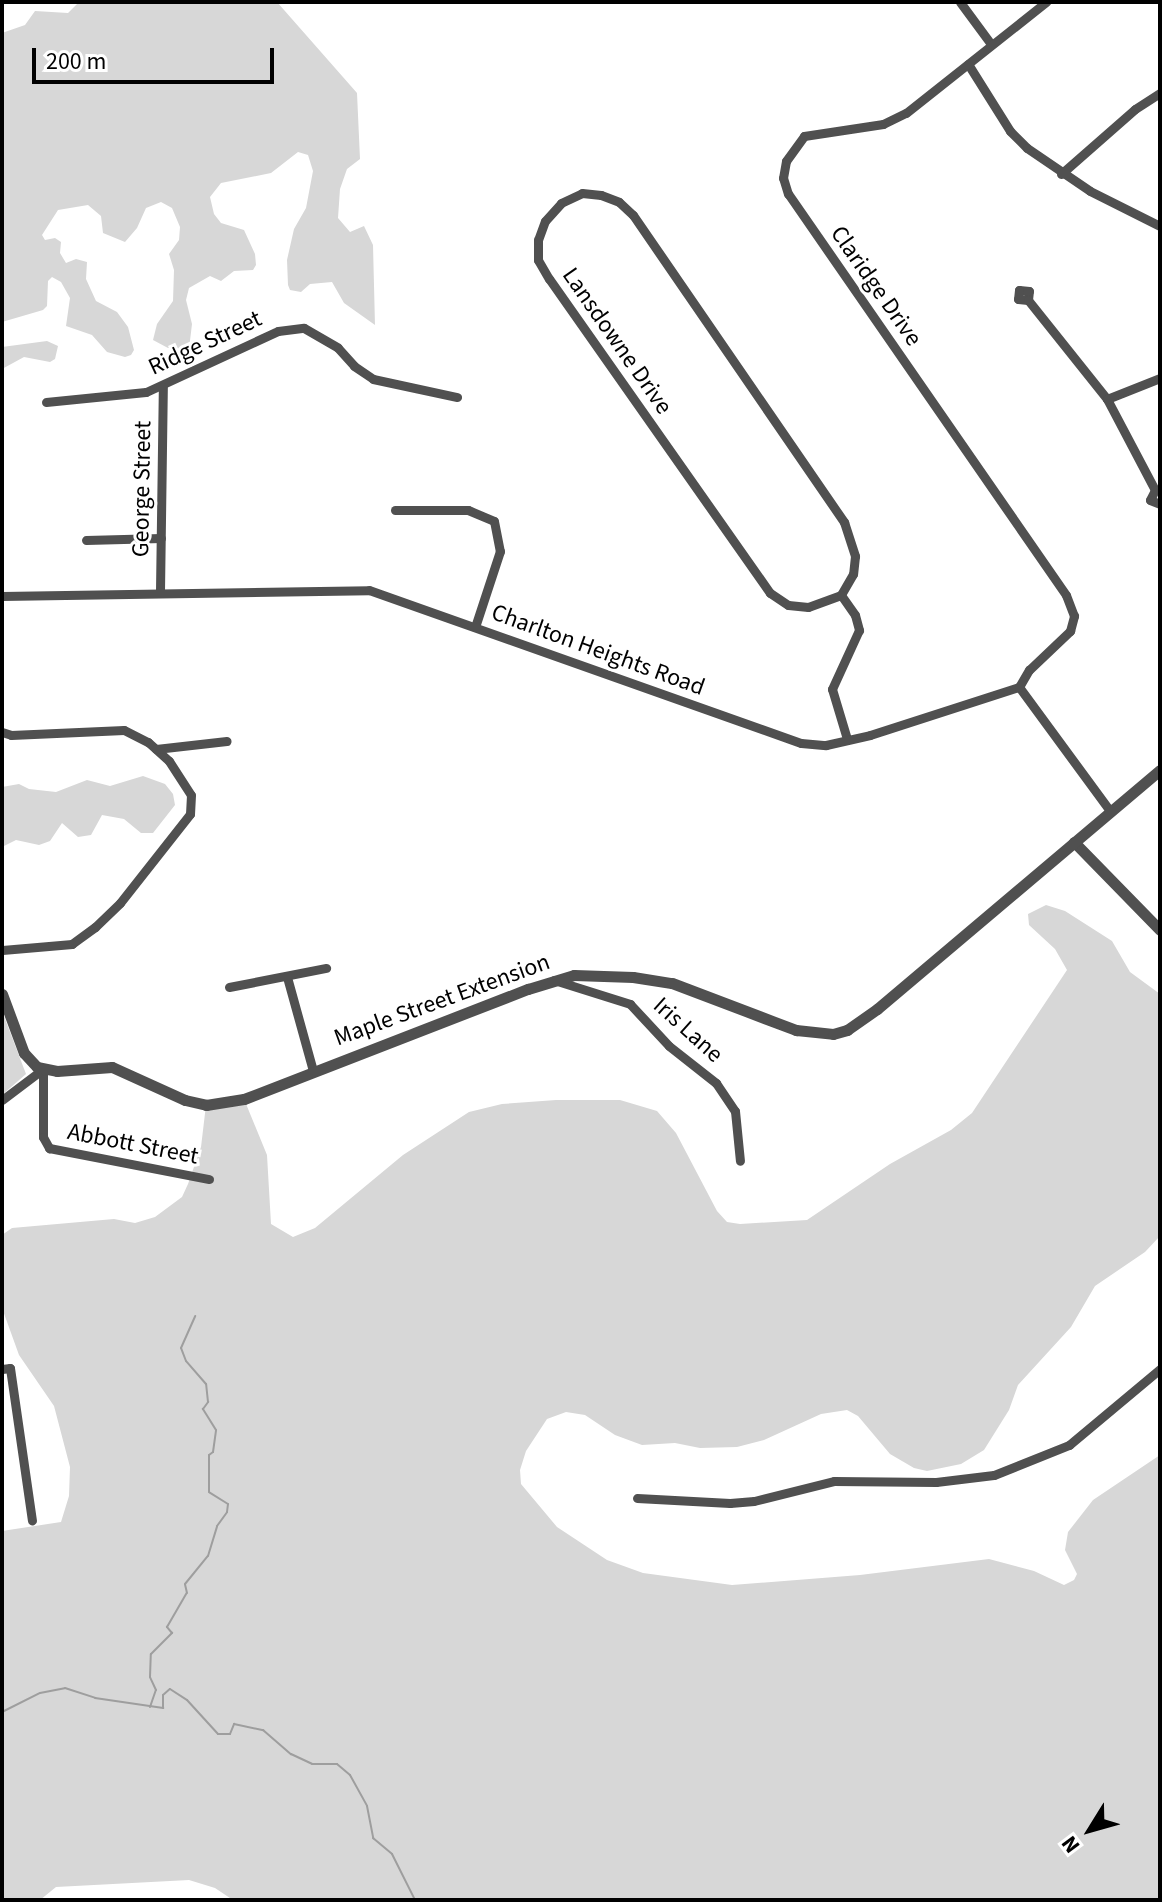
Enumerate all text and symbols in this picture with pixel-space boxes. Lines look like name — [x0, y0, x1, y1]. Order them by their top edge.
scale bar — [36, 32, 278, 82]
text: 200 m — [46, 44, 106, 79]
street label: Claridge Drive — [824, 220, 928, 352]
street label: Lansdowne Drive — [556, 262, 678, 420]
street label: Ridge Street — [144, 304, 266, 382]
street label: George Street — [126, 421, 158, 557]
street label: Charlton Heights Road — [487, 598, 709, 702]
street label: Maple Street Extension — [330, 948, 554, 1052]
street label: Iris Lane — [647, 991, 729, 1069]
street label: Abbott Street — [65, 1117, 201, 1171]
north arrow — [1050, 1790, 1130, 1870]
text: N — [1054, 1829, 1088, 1860]

